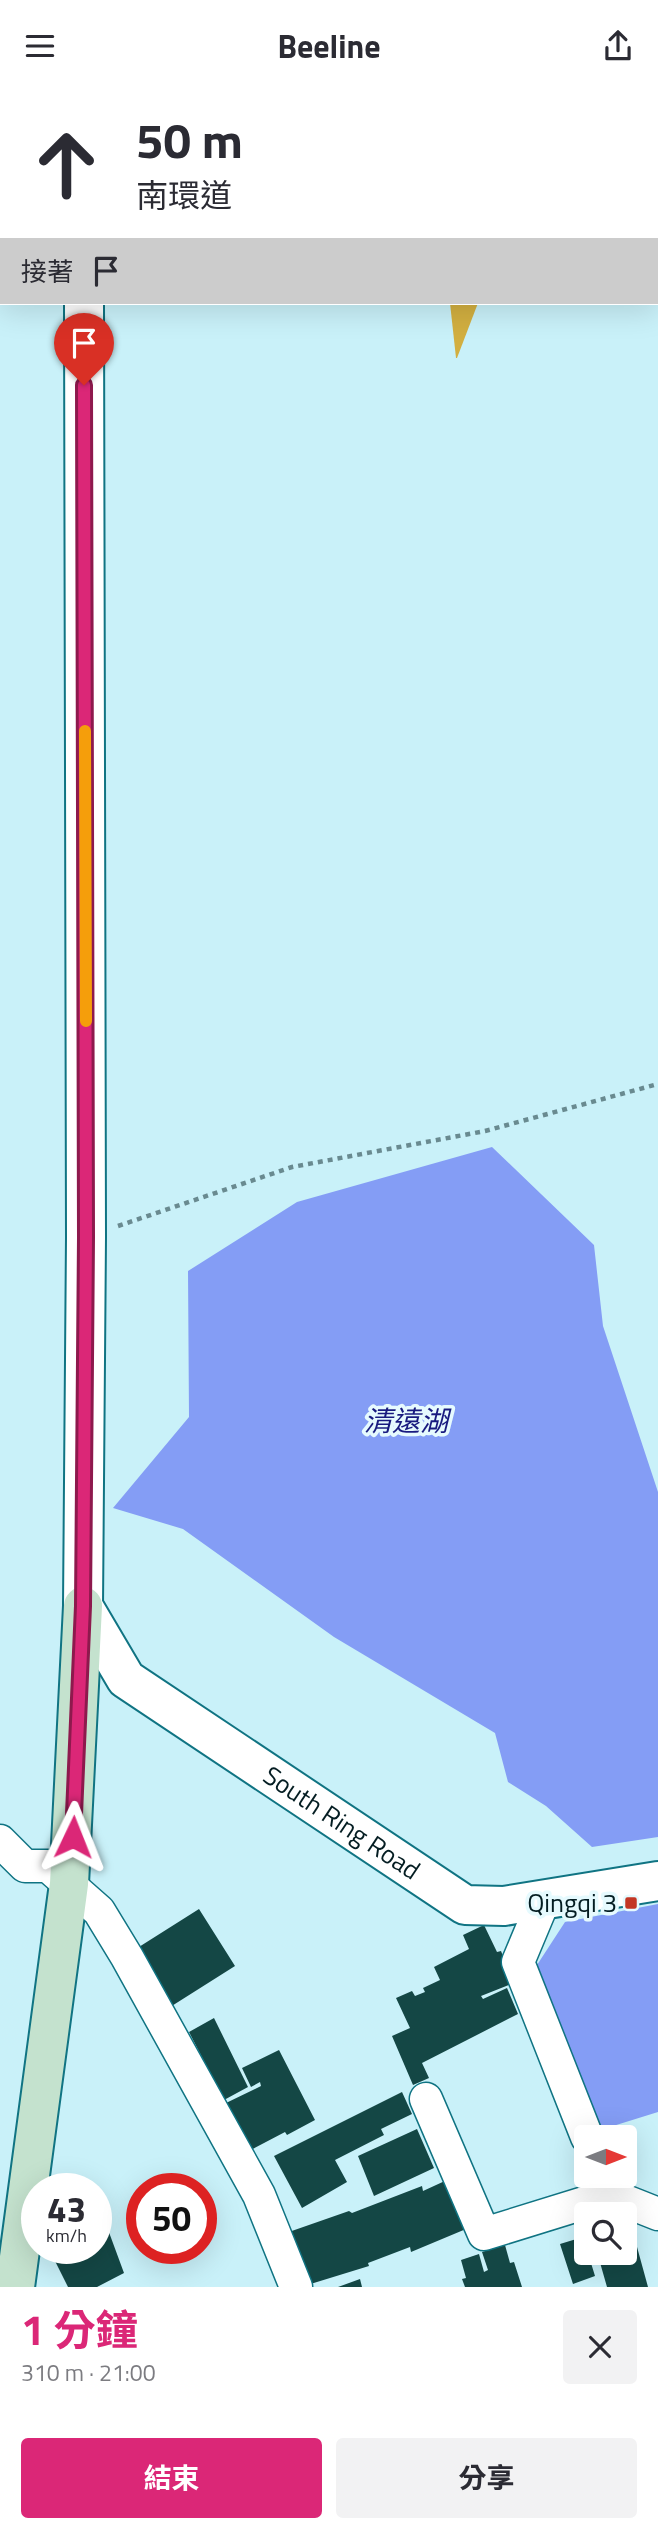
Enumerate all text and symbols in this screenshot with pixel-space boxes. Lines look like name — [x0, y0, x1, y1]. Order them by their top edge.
text: Beeline — [277, 22, 381, 70]
icon: menu — [21, 27, 59, 65]
icon: share — [599, 27, 637, 65]
text: 50 m — [136, 102, 243, 177]
icon: ahead — [21, 119, 112, 210]
text: 南環道 — [136, 171, 232, 219]
text: 接著 — [21, 252, 73, 291]
icon: arrive — [87, 252, 125, 290]
pin — [54, 313, 114, 385]
icon: arrive — [65, 324, 103, 362]
water label: 清遠湖 — [364, 1399, 452, 1442]
street label: South Ring Road — [256, 1756, 428, 1889]
position arrow — [36, 1800, 110, 1874]
place label: Qingqi 3 — [527, 1883, 617, 1922]
marker: Qingqi 3 — [623, 1895, 639, 1911]
north arrow — [574, 2125, 637, 2187]
map controls — [574, 2125, 637, 2265]
speed limit sign: 50 — [126, 2173, 217, 2264]
text: 43 — [47, 2182, 86, 2236]
button: search — [574, 2202, 637, 2265]
text: km/h — [46, 2222, 87, 2249]
text: 1 分鐘 — [21, 2297, 138, 2361]
button: close — [563, 2310, 637, 2384]
text: 310 m · 21:00 — [21, 2355, 156, 2390]
button: 結束 — [21, 2438, 322, 2518]
button: 分享 — [336, 2438, 637, 2518]

